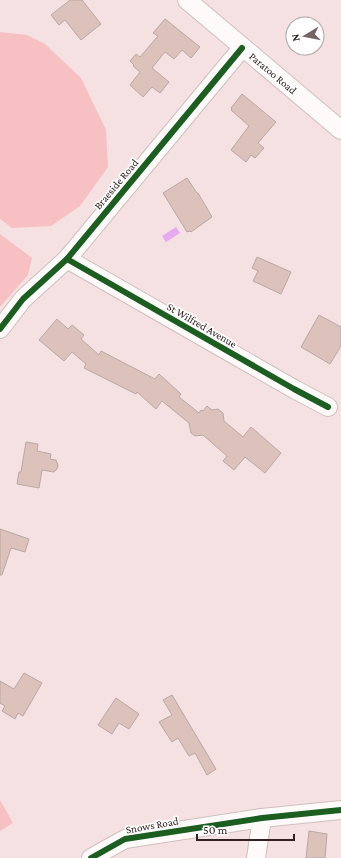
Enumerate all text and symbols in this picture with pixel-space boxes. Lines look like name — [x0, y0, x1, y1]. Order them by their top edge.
north arrow — [285, 16, 325, 56]
text: N — [289, 33, 302, 42]
street label: Paratoo Road — [247, 50, 299, 96]
street label: Braeside Road — [92, 156, 141, 212]
street label: St Wilfred Avenue — [165, 300, 239, 350]
street label: Snows Road — [125, 814, 179, 836]
scale bar — [197, 816, 294, 842]
text: 50 m — [203, 823, 228, 837]

